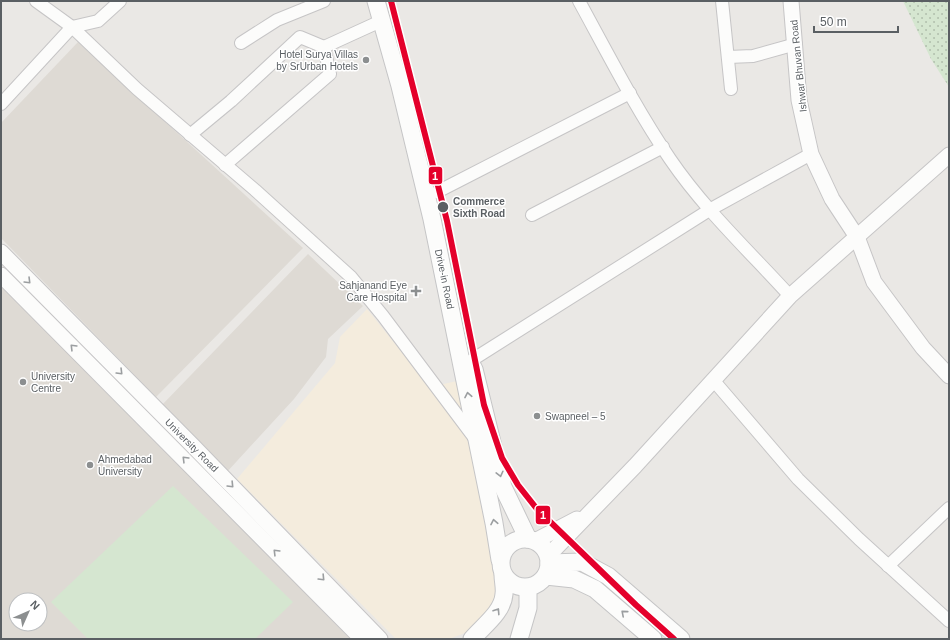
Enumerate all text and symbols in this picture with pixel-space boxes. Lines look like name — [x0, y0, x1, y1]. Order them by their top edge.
scale bar — [814, 8, 898, 34]
text: 50 m — [820, 15, 847, 29]
street label: Ishwar Bhuvan Road — [788, 19, 809, 113]
place label: Hotel Surya Villas by SrUrban Hotels — [276, 49, 358, 72]
marker: Hotel Surya Villas by SrUrban Hotels — [361, 55, 371, 65]
line badge: 1 — [428, 166, 443, 185]
text: 1 — [432, 170, 438, 182]
place label: Commerce Sixth Road — [453, 196, 505, 219]
marker: Commerce Sixth Road — [436, 200, 450, 214]
street label: Drive-in Road — [433, 248, 456, 310]
one-way arrow — [23, 276, 31, 284]
place label: Sahjanand Eye Care Hospital — [339, 280, 407, 303]
marker: Sahjanand Eye Care Hospital — [410, 285, 422, 297]
one-way arrow — [70, 344, 78, 352]
one-way arrow — [115, 367, 123, 375]
place label: University Centre — [31, 371, 75, 394]
marker: University Centre — [18, 377, 28, 387]
one-way arrow — [464, 391, 473, 398]
marker: Swapneel – 5 — [532, 411, 542, 421]
place label: Swapneel – 5 — [545, 411, 606, 422]
street label: University Road — [163, 417, 220, 474]
place label: Ahmedabad University — [98, 454, 152, 477]
one-way arrow — [182, 456, 190, 464]
marker: Ahmedabad University — [85, 460, 95, 470]
one-way arrow — [496, 471, 504, 477]
one-way arrow — [226, 480, 234, 488]
line badge: 1 — [535, 505, 551, 525]
text: 1 — [540, 509, 546, 521]
one-way arrow — [490, 519, 499, 525]
one-way arrow — [273, 549, 281, 557]
one-way arrow — [317, 573, 325, 581]
north arrow — [8, 592, 48, 632]
text: N — [28, 598, 42, 612]
one-way arrow — [492, 608, 500, 615]
one-way arrow — [621, 610, 629, 618]

